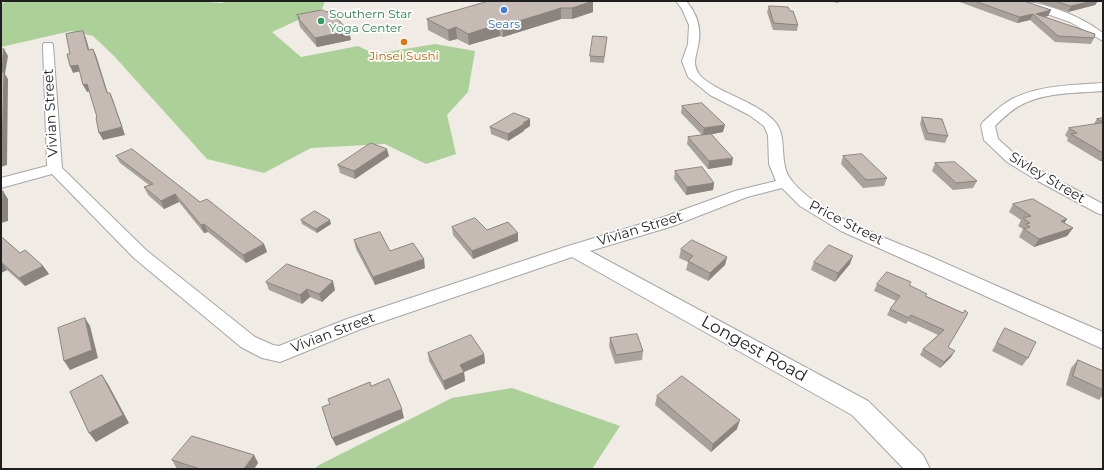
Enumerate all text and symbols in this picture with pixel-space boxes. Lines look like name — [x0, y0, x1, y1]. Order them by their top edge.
marker: Sears — [499, 5, 509, 15]
place label: Southern Star Yoga Center — [329, 7, 412, 35]
marker: Southern Star Yoga Center — [316, 16, 326, 26]
place label: Sears — [488, 17, 520, 31]
marker: Jinsei Sushi — [399, 37, 409, 47]
place label: Jinsei Sushi — [369, 49, 439, 63]
street label: Vivian Street — [40, 68, 62, 158]
street label: Sivley Street — [1006, 149, 1088, 207]
street label: Price Street — [806, 197, 886, 249]
street label: Vivian Street — [595, 208, 685, 250]
street label: Vivian Street — [289, 309, 377, 357]
street label: Longest Road — [697, 311, 811, 387]

